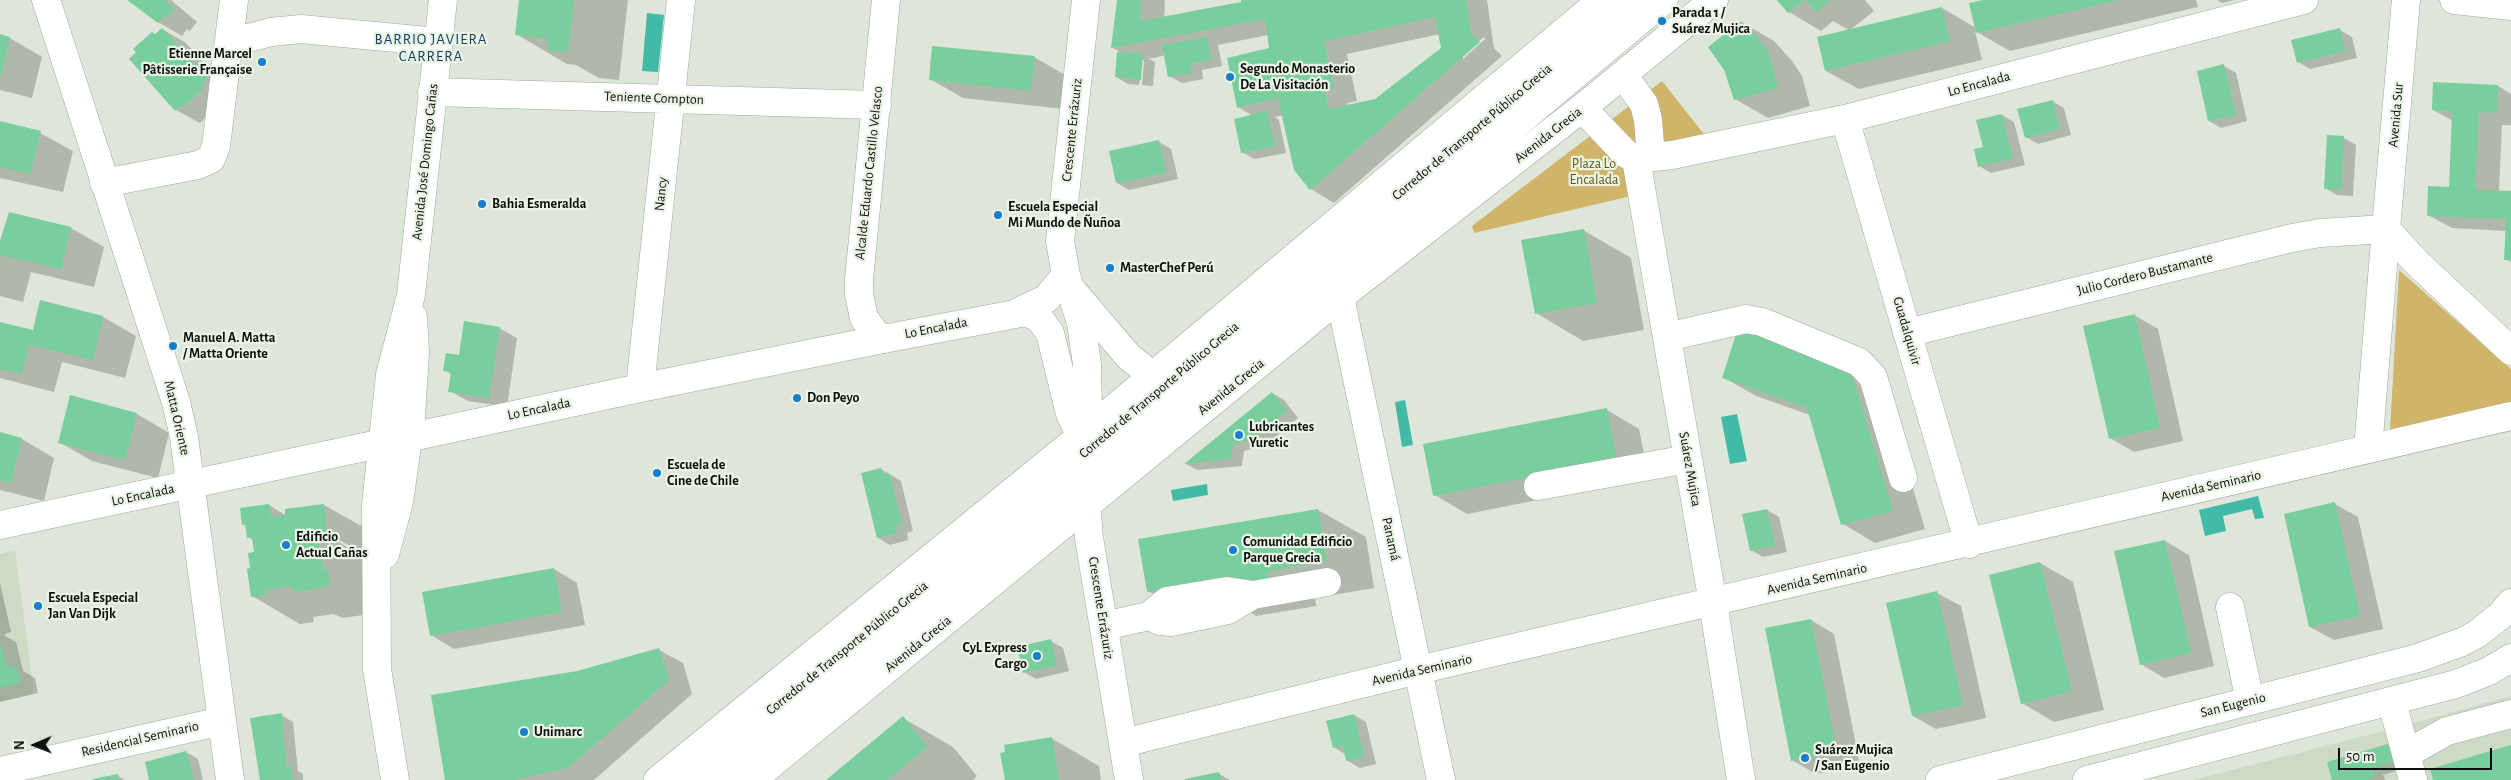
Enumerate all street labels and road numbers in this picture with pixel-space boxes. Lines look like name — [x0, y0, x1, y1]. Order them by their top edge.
street label: Corredor de Transporte Público Grecia — [1389, 60, 1555, 204]
street label: Lo Encalada — [1946, 68, 2012, 100]
street label: Crescente Errázuriz — [1058, 78, 1086, 182]
street label: Avenida Sur — [2385, 82, 2407, 148]
street label: Avenida José Domingo Cañas — [408, 83, 442, 241]
street label: Alcalde Eduardo Castillo Velasco — [852, 85, 886, 261]
street label: Teniente Compton — [604, 88, 704, 108]
street label: Avenida Grecia — [1511, 103, 1585, 167]
street label: Nancy — [651, 176, 671, 212]
street label: Julio Cordero Bustamante — [2075, 249, 2215, 299]
street label: Guadalquivir — [1889, 295, 1925, 367]
street label: Lo Encalada — [903, 314, 969, 342]
street label: Corredor de Transporte Público Grecia — [1076, 318, 1242, 462]
street label: Avenida Grecia — [1194, 355, 1268, 419]
street label: Matta Oriente — [160, 379, 194, 457]
street label: Lo Encalada — [506, 394, 572, 424]
street label: Suárez Mujica — [1675, 430, 1705, 508]
street label: Avenida Seminario — [2159, 466, 2263, 506]
street label: Lo Encalada — [110, 480, 176, 510]
street label: Panamá — [1378, 516, 1404, 562]
street label: Crescente Errázuriz — [1085, 555, 1117, 661]
street label: Avenida Seminario — [1765, 559, 1869, 599]
street label: Corredor de Transporte Público Grecia — [763, 577, 931, 719]
street label: Avenida Grecia — [881, 612, 955, 676]
street label: Avenida Seminario — [1370, 650, 1474, 690]
street label: San Eugenio — [2199, 689, 2267, 721]
street label: Residencial Seminario — [80, 717, 200, 761]

